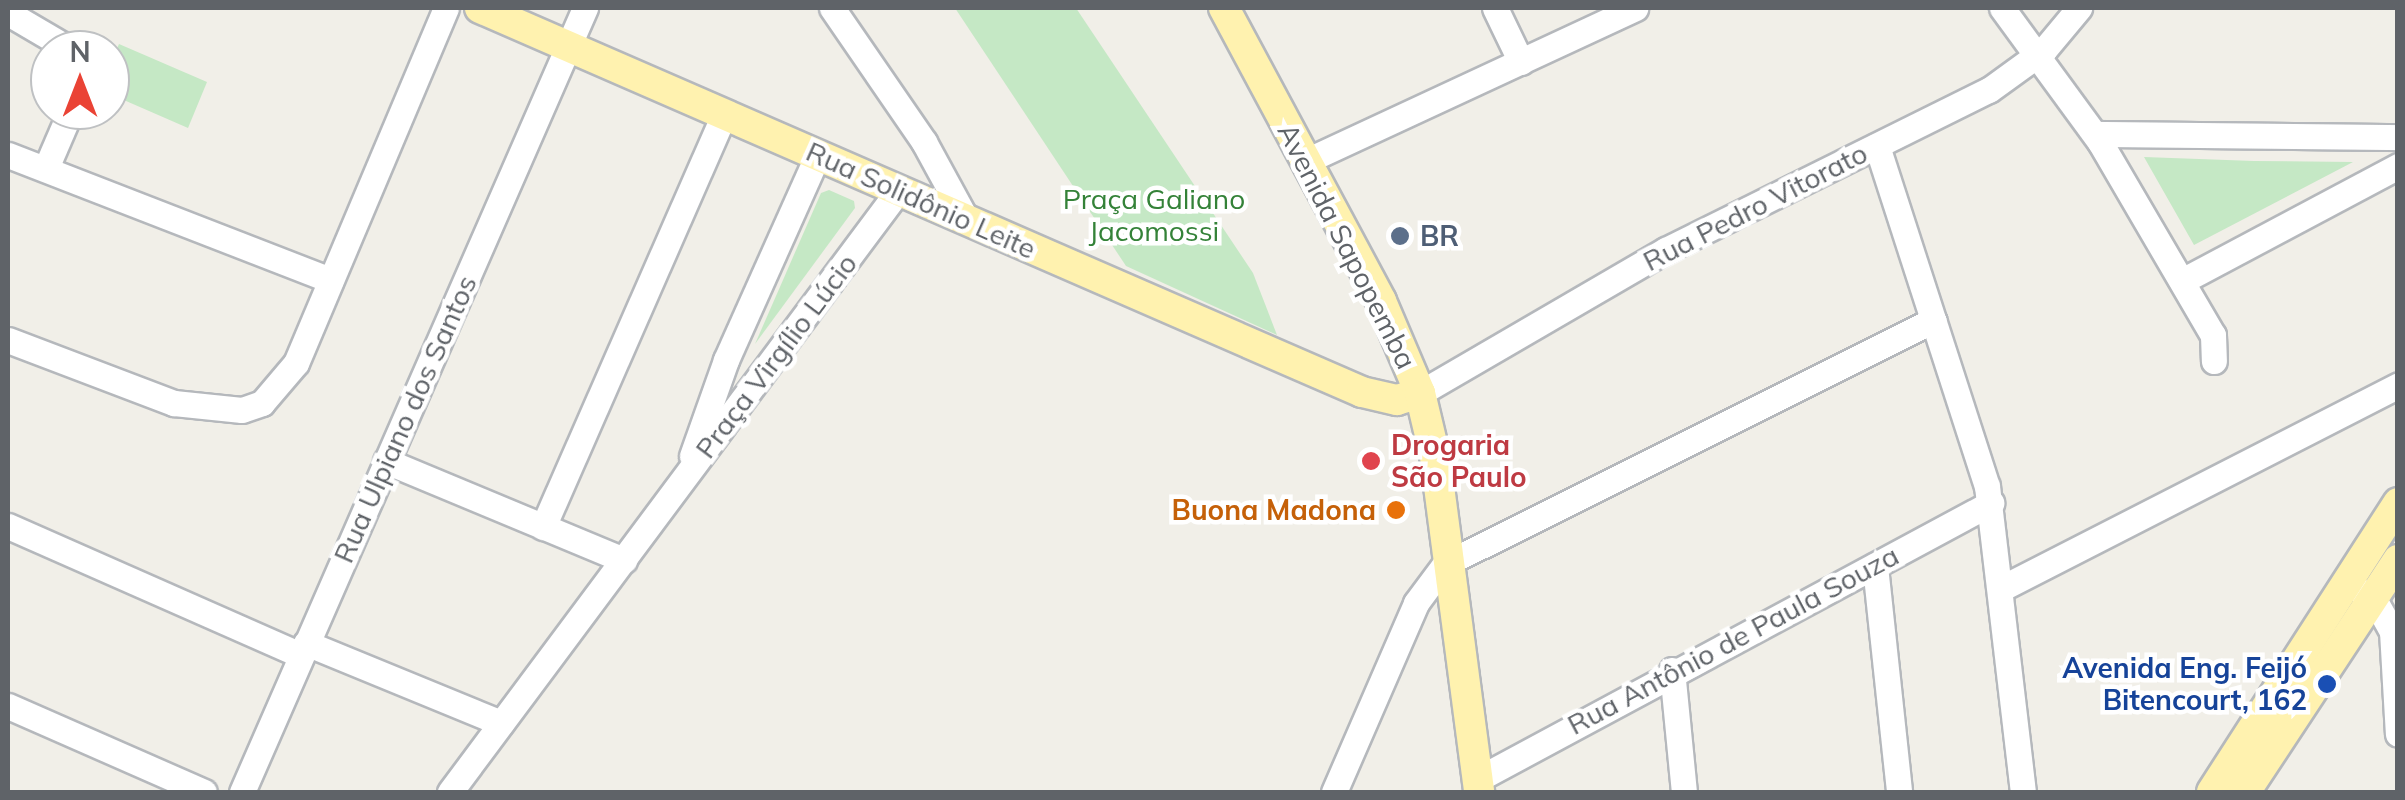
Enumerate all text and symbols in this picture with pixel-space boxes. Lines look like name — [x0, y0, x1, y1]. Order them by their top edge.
north arrow — [30, 30, 130, 130]
text: N — [69, 34, 91, 69]
street label: Avenida Sapopemba — [1271, 118, 1423, 374]
street label: Rua Solidônio Leite — [801, 134, 1041, 266]
street label: Rua Pedro Vitorato — [1637, 136, 1873, 278]
park label: Praça Galiano Jacomossi — [1063, 182, 1245, 248]
place label: BR — [1420, 219, 1459, 253]
marker: BR — [1389, 225, 1411, 247]
street label: Praça Virgílio Lúcio — [688, 247, 864, 465]
street label: Rua Ulpiano dos Santos — [326, 270, 484, 568]
place label: Drogaria São Paulo — [1391, 428, 1527, 494]
marker: Drogaria São Paulo — [1360, 450, 1382, 472]
place label: Buona Madona — [1172, 493, 1376, 527]
marker: Buona Madona — [1385, 499, 1407, 521]
street label: Rua Antônio de Paula Souza — [1562, 538, 1904, 742]
place label: Avenida Eng. Feijó Bitencourt, 162 — [2062, 651, 2307, 717]
marker: Avenida Eng. Feijó Bitencourt, 162 — [2316, 673, 2338, 695]

